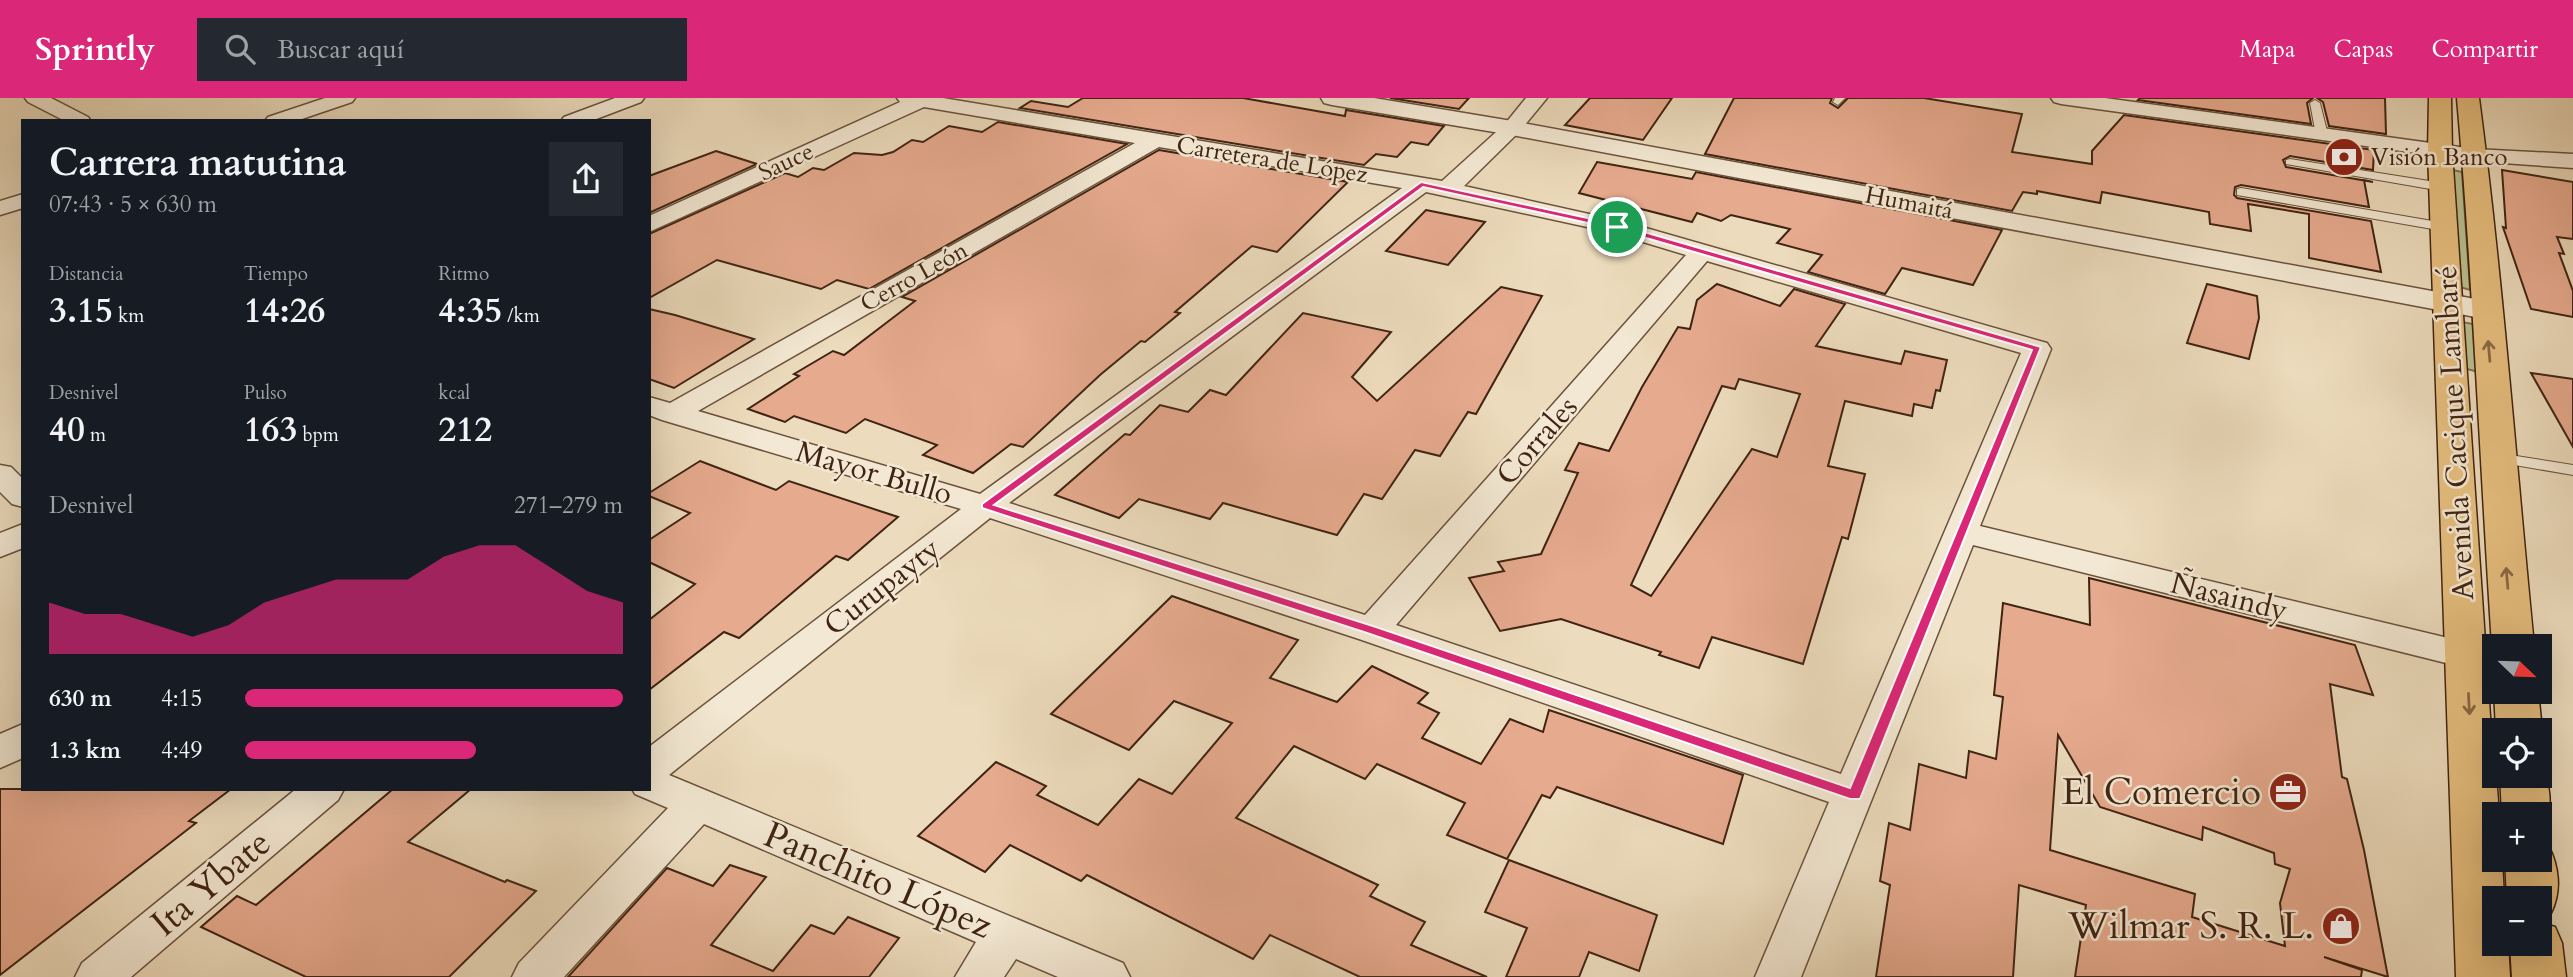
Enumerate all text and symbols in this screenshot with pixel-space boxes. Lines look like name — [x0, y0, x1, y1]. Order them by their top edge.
search box — [197, 18, 687, 81]
text: Sprintly — [35, 27, 155, 72]
icon: search — [221, 30, 259, 68]
text: Buscar aquí — [277, 32, 404, 67]
text: Mapa — [2239, 33, 2295, 66]
text: Capas — [2333, 33, 2393, 66]
text: Compartir — [2431, 33, 2538, 66]
street label: Carretera de López — [1174, 129, 1370, 191]
street label: Sauce — [753, 135, 819, 189]
bank icon: Visión Banco — [2323, 136, 2365, 178]
text: Carrera matutina — [49, 137, 347, 189]
place label: Visión Banco — [2371, 141, 2507, 174]
button: share — [549, 142, 623, 216]
street label: Humaitá — [1862, 178, 1956, 228]
text: 07:43 · 5 × 630 m — [49, 189, 217, 220]
pin — [1587, 197, 1647, 257]
icon: arrive — [1598, 208, 1636, 246]
street label: Cerro León — [854, 234, 974, 320]
text: Distancia — [49, 261, 123, 287]
text: Tiempo — [244, 261, 308, 287]
text: Ritmo — [438, 261, 489, 287]
street label: Avenida Cacique Lambaré — [2426, 265, 2484, 601]
text: 3.15 — [49, 287, 113, 335]
text: 14:26 — [244, 287, 326, 335]
text: 4:35 — [438, 287, 502, 335]
text: km — [113, 303, 144, 329]
text: /km — [502, 303, 540, 329]
one-way arrow — [2482, 340, 2495, 363]
text: Desnivel — [49, 380, 119, 406]
text: Pulso — [244, 380, 287, 406]
text: kcal — [438, 380, 470, 406]
street label: Corrales — [1487, 388, 1587, 494]
text: 40 — [49, 406, 85, 454]
text: 163 — [244, 406, 297, 454]
text: 212 — [438, 406, 492, 454]
text: m — [85, 422, 106, 448]
text: bpm — [297, 422, 339, 448]
street label: Mayor Bullo — [791, 431, 957, 515]
text: Desnivel — [49, 490, 133, 521]
text: 271–279 m — [514, 490, 623, 521]
street label: Curupayty — [815, 529, 949, 645]
street label: Ñasaindy — [2166, 563, 2292, 631]
one-way arrow — [2500, 567, 2513, 590]
north arrow — [2482, 634, 2552, 704]
map controls — [2482, 634, 2552, 956]
text: 630 m — [49, 683, 112, 714]
text: 4:15 — [161, 683, 202, 714]
one-way arrow — [2462, 693, 2475, 716]
button: locate — [2482, 718, 2552, 788]
text: 1.3 km — [49, 735, 121, 766]
text: 4:49 — [161, 735, 202, 766]
place label: El Comercio — [2062, 767, 2261, 817]
office icon: El Comercio — [2267, 771, 2309, 813]
button: + — [2482, 802, 2552, 872]
street label: Panchito López — [756, 809, 1000, 951]
street label: Ita Ybate — [140, 818, 282, 948]
button: − — [2482, 886, 2552, 956]
place label: Wilmar S. R. L. — [2067, 901, 2314, 951]
shop icon: Wilmar S. R. L. — [2320, 905, 2362, 947]

